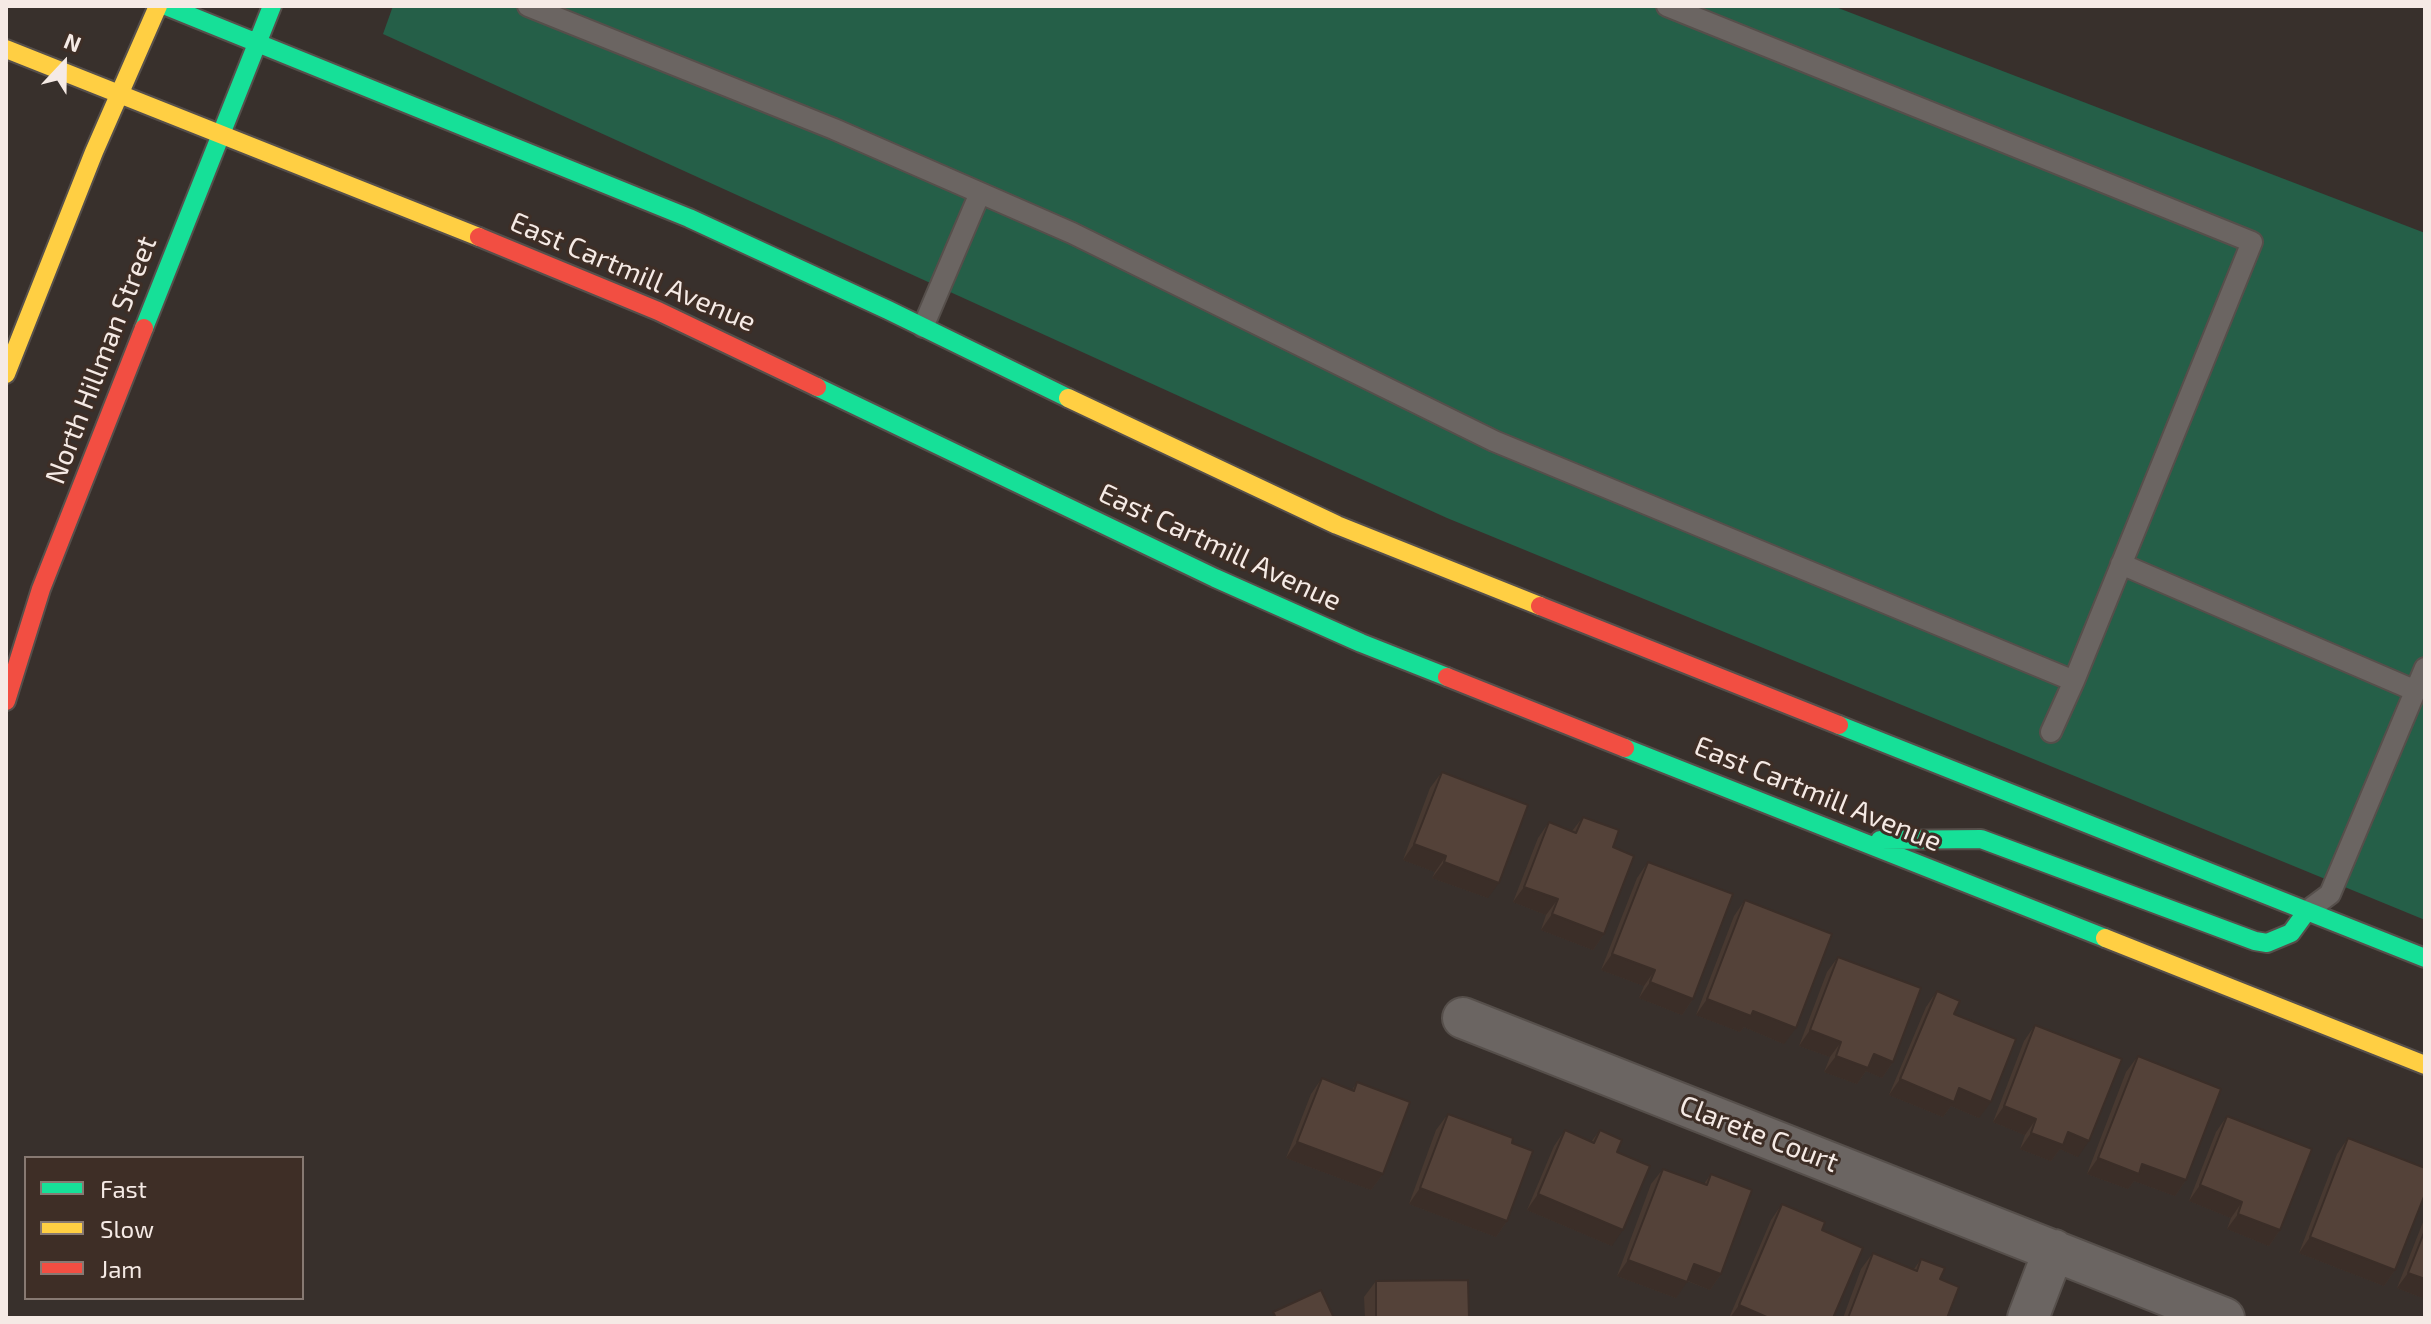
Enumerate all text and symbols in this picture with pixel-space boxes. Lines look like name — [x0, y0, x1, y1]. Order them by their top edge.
north arrow — [24, 24, 104, 104]
text: N — [61, 27, 85, 57]
street label: East Cartmill Avenue — [505, 205, 761, 339]
street label: North Hillman Street — [38, 231, 164, 489]
street label: East Cartmill Avenue — [1093, 476, 1347, 618]
street label: East Cartmill Avenue — [1690, 729, 1946, 859]
street label: Clarete Court — [1675, 1088, 1843, 1180]
legend — [24, 1156, 304, 1300]
text: Fast — [100, 1174, 147, 1203]
text: Slow — [100, 1214, 154, 1243]
text: Jam — [100, 1254, 142, 1283]

